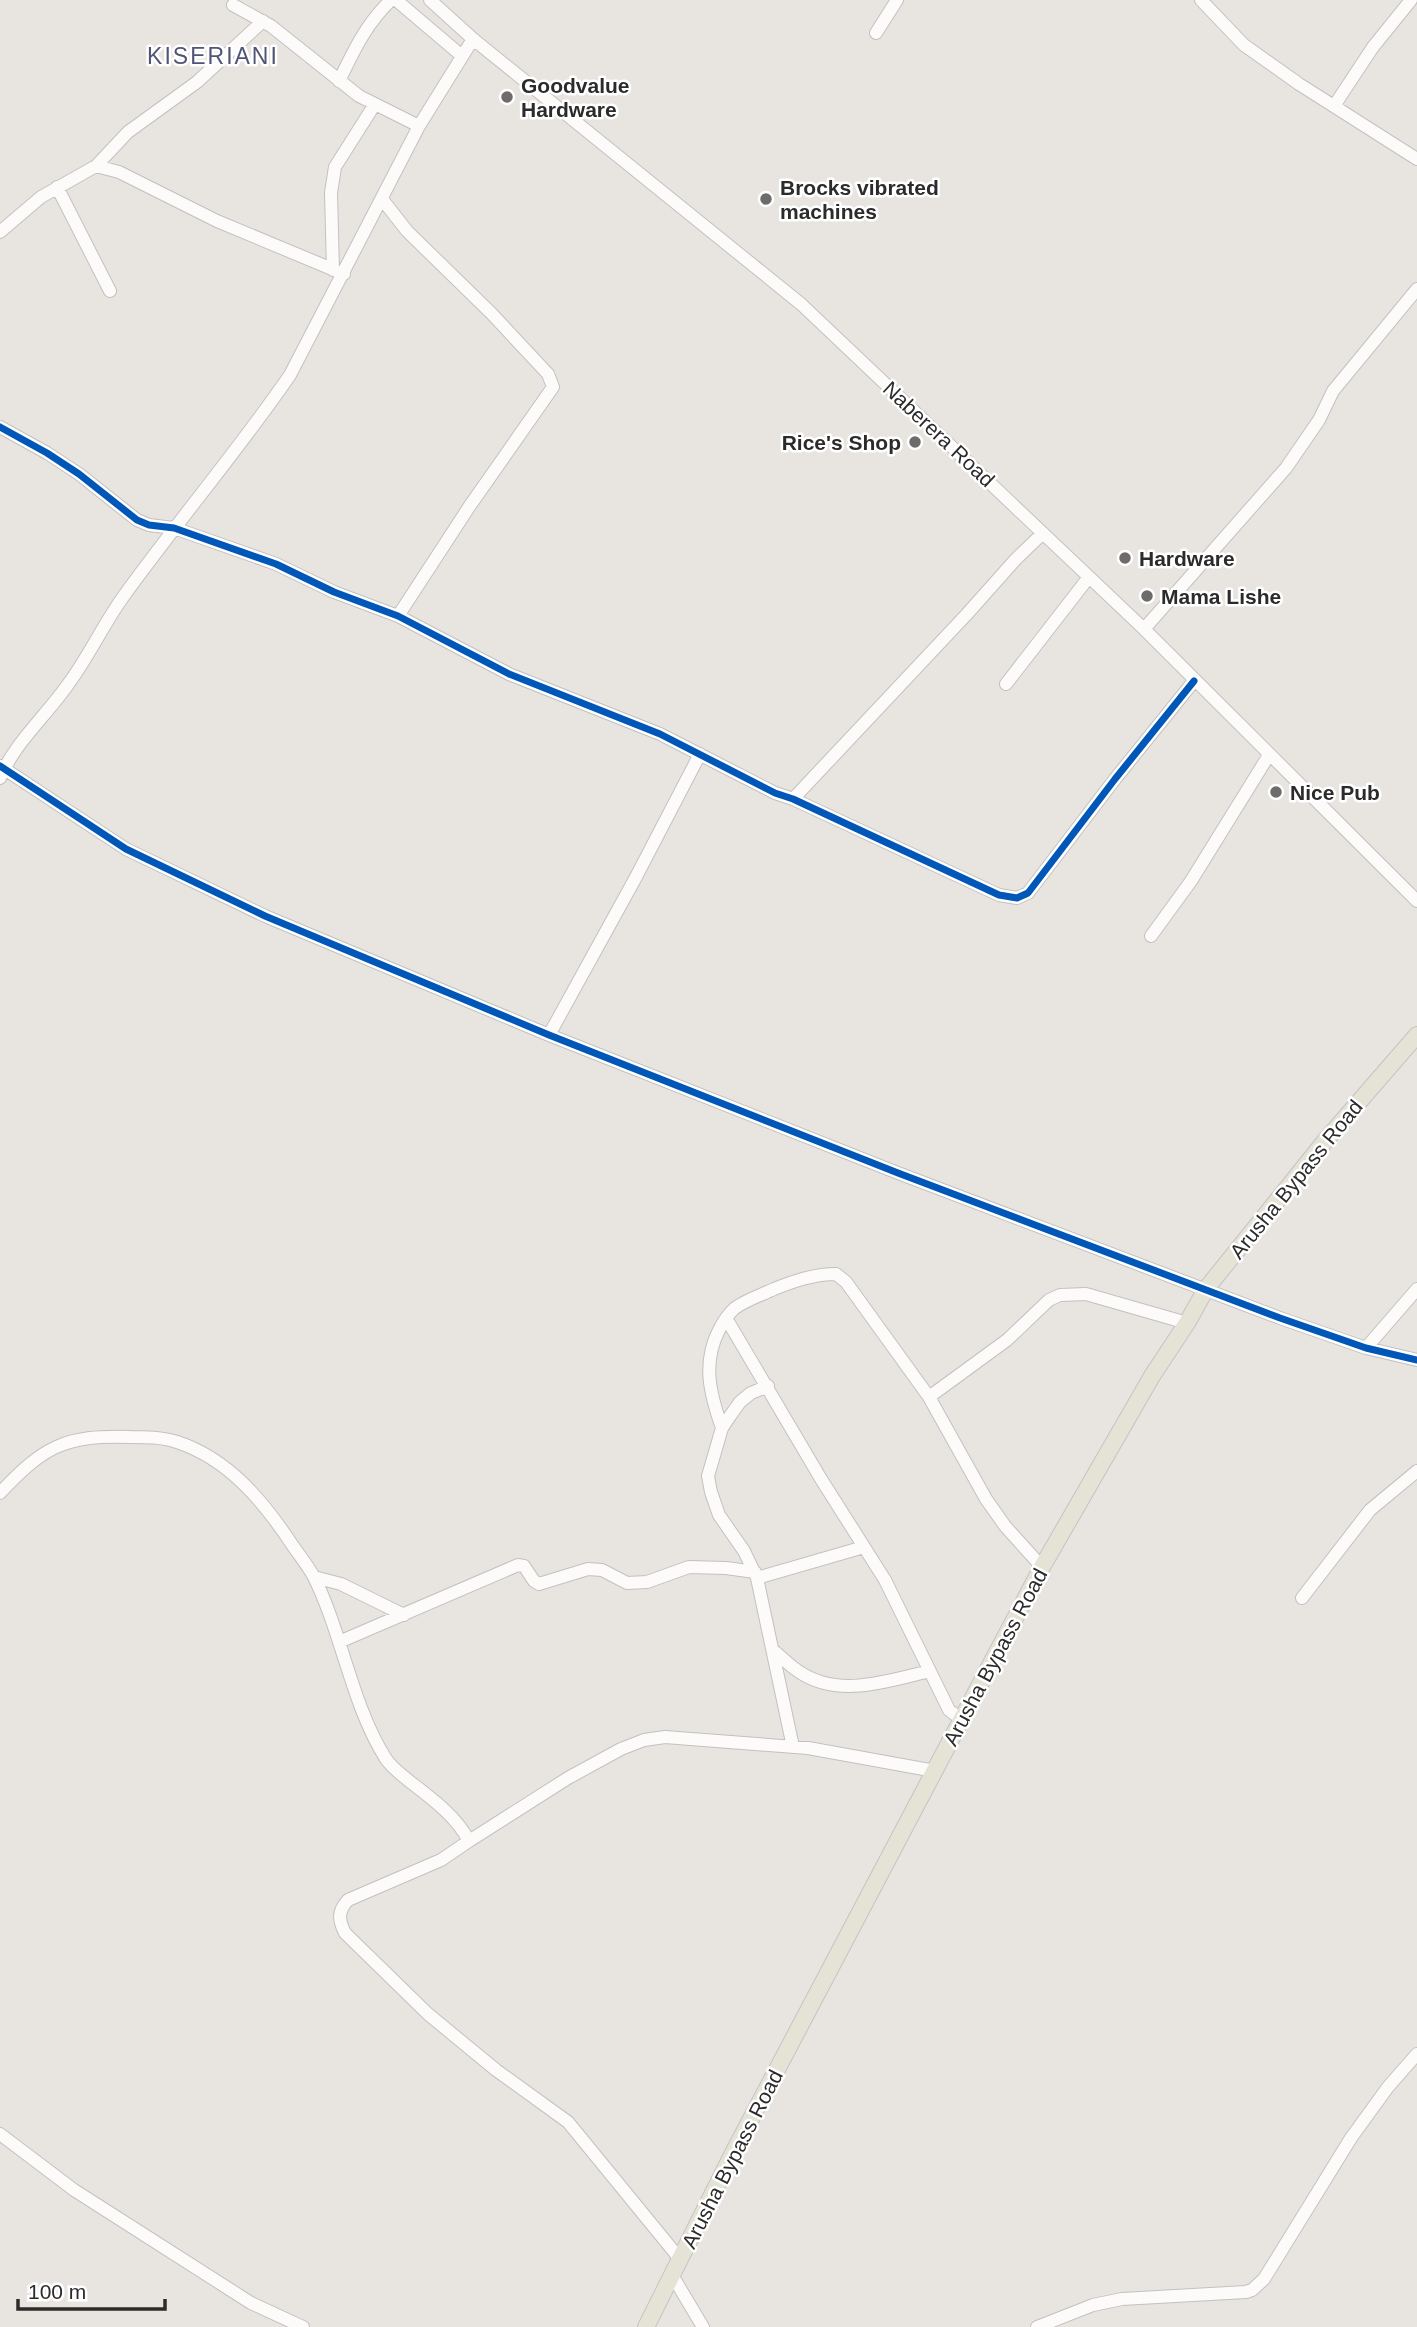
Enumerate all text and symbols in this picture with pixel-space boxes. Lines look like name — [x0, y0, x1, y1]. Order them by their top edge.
district label: KISERIANI — [147, 43, 279, 69]
place label: Goodvalue Hardware — [521, 74, 630, 121]
marker: Goodvalue Hardware — [499, 89, 515, 105]
place label: Brocks vibrated machines — [780, 176, 939, 223]
marker: Brocks vibrated machines — [758, 191, 774, 207]
street label: Naberera Road — [879, 377, 999, 491]
place label: Rice's Shop — [782, 431, 901, 454]
marker: Rice's Shop — [907, 434, 923, 450]
place label: Hardware — [1139, 547, 1235, 570]
marker: Hardware — [1117, 550, 1133, 566]
place label: Mama Lishe — [1161, 585, 1281, 608]
marker: Mama Lishe — [1139, 588, 1155, 604]
place label: Nice Pub — [1290, 781, 1380, 804]
marker: Nice Pub — [1268, 784, 1284, 800]
street label: Arusha Bypass Road — [1225, 1095, 1367, 1263]
street label: Arusha Bypass Road — [939, 1565, 1051, 1749]
street label: Arusha Bypass Road — [677, 2066, 787, 2252]
scale bar — [18, 2268, 164, 2312]
text: 100 m — [28, 2280, 86, 2303]

